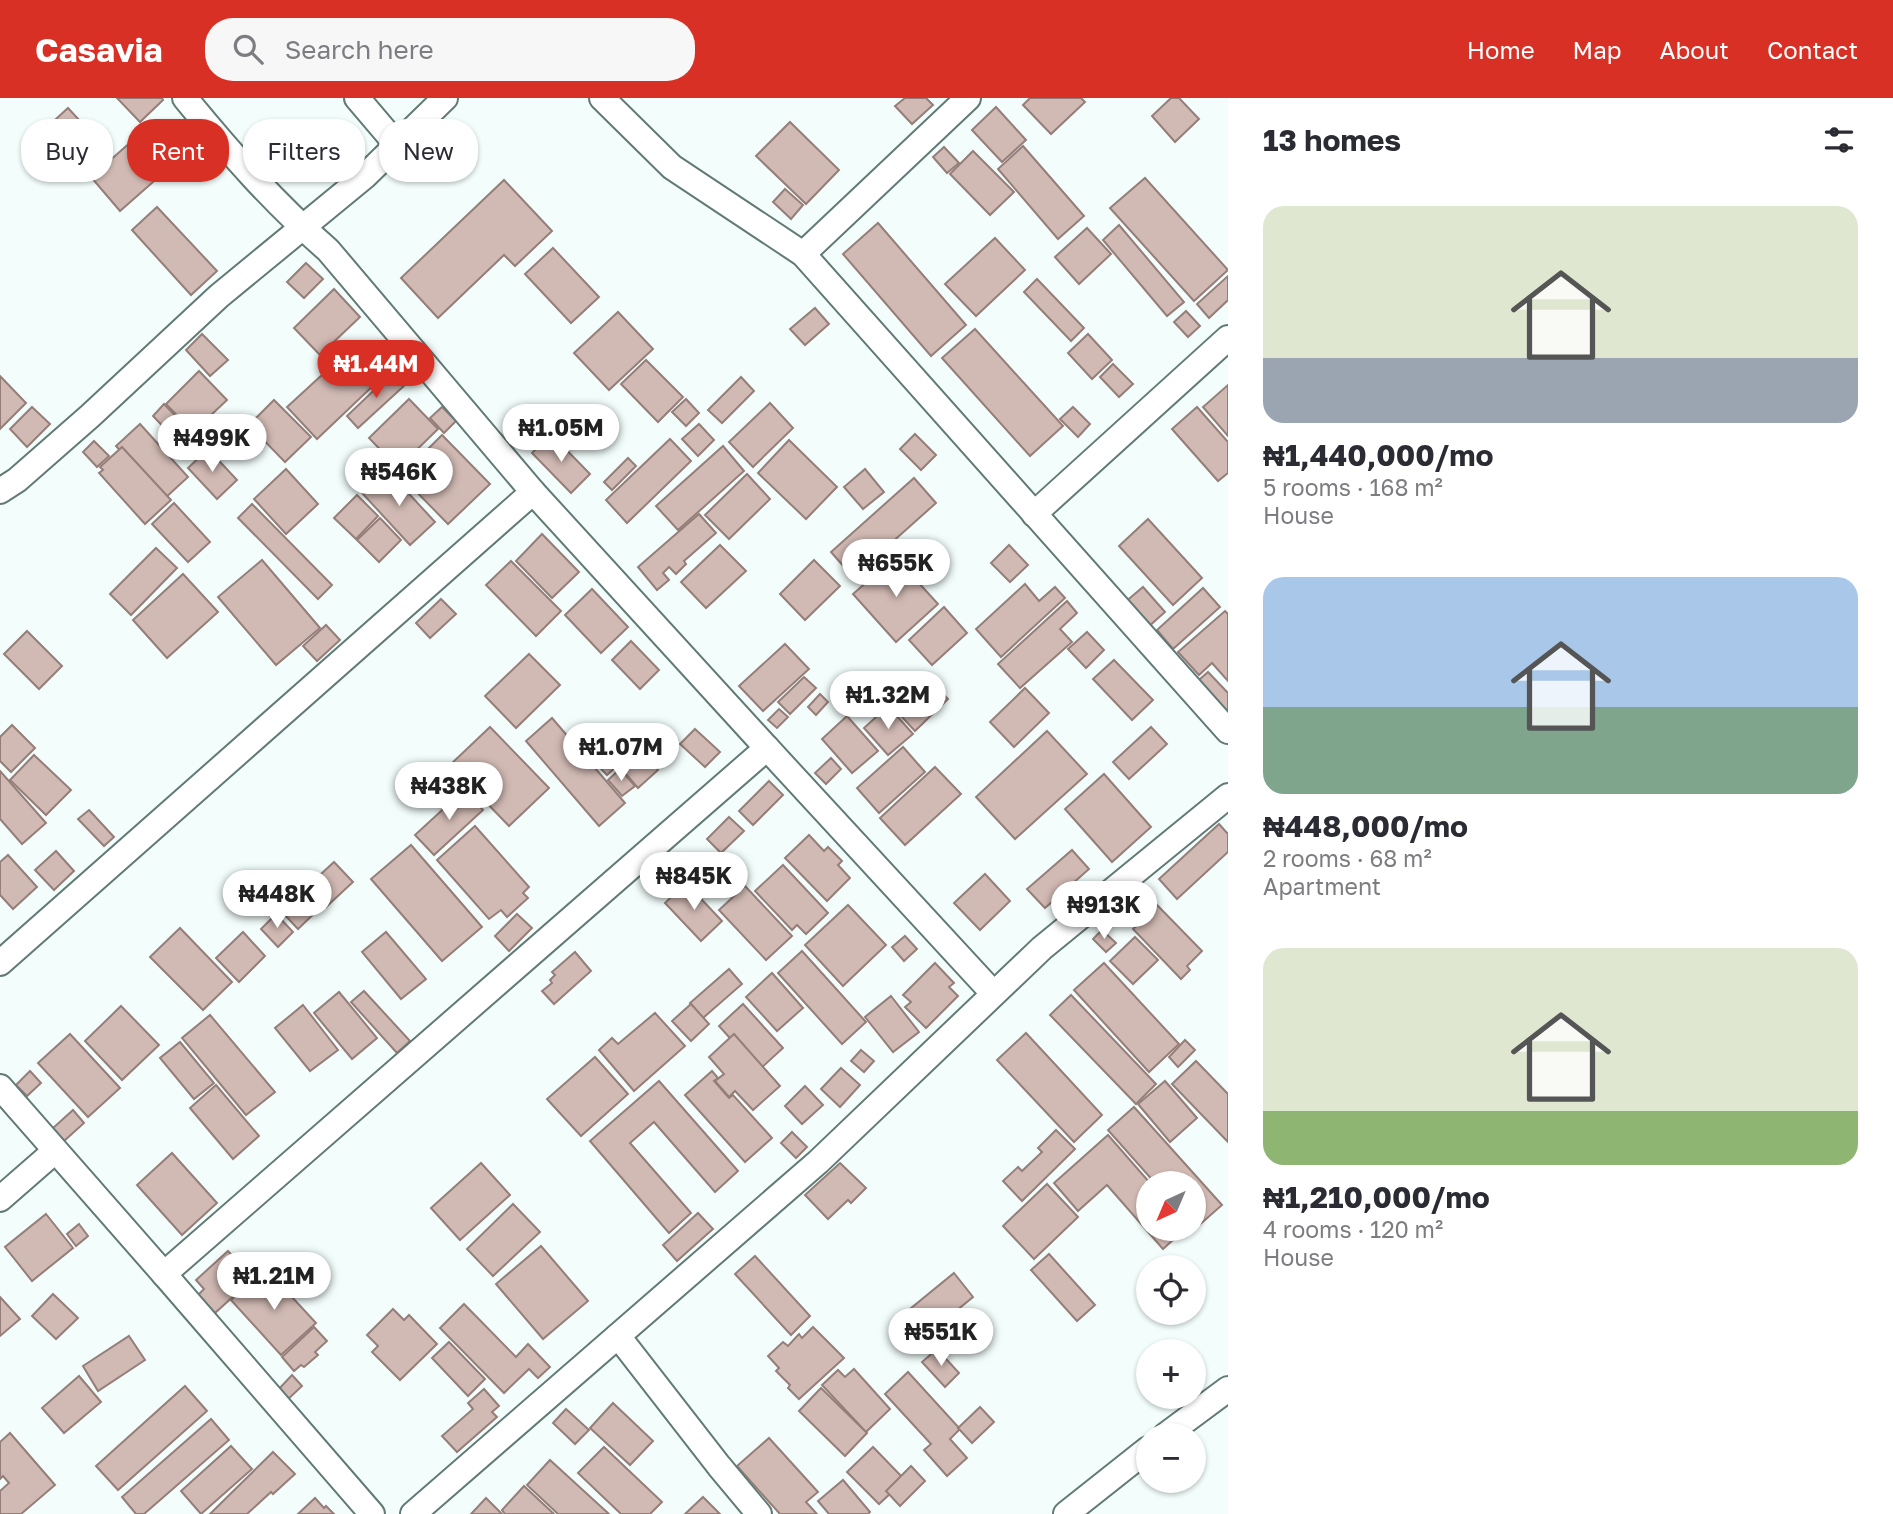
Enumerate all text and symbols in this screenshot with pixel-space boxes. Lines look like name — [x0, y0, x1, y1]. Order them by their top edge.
search box — [205, 18, 695, 81]
text: Casavia — [35, 30, 163, 69]
icon: search — [229, 30, 267, 68]
text: Search here — [285, 34, 434, 65]
text: Home — [1467, 35, 1535, 64]
text: Map — [1573, 35, 1622, 64]
text: About — [1660, 35, 1729, 64]
text: Contact — [1767, 35, 1858, 64]
chip: Buy — [21, 119, 113, 182]
chip: Rent — [127, 119, 229, 182]
chip: Filters — [243, 119, 365, 182]
chip: New — [379, 119, 478, 182]
icon: filters — [1820, 121, 1858, 159]
text: 13 homes — [1263, 122, 1401, 158]
icon: home — [1498, 252, 1624, 378]
pin: ₦1.44M — [319, 341, 433, 400]
text: ₦1.44M — [333, 349, 419, 377]
pin: ₦1.05M — [504, 404, 618, 464]
text: ₦1.05M — [518, 413, 604, 441]
pin: ₦499K — [163, 414, 261, 474]
text: ₦499K — [174, 423, 250, 451]
text: ₦1,440,000/mo — [1263, 437, 1493, 473]
pin: ₦546K — [350, 448, 448, 508]
text: ₦546K — [361, 457, 437, 485]
text: 5 rooms · 168 m² — [1263, 473, 1443, 501]
text: House — [1263, 501, 1334, 529]
pin: ₦655K — [847, 540, 945, 599]
text: ₦655K — [858, 548, 934, 576]
icon: home — [1498, 623, 1624, 749]
pin: ₦1.32M — [831, 672, 945, 731]
text: ₦1.32M — [846, 680, 930, 708]
pin: ₦1.07M — [564, 724, 678, 783]
text: ₦1.07M — [579, 732, 663, 760]
pin: ₦438K — [400, 762, 498, 822]
text: ₦438K — [411, 771, 487, 799]
text: ₦448,000/mo — [1263, 808, 1468, 844]
text: 2 rooms · 68 m² — [1263, 844, 1432, 872]
pin: ₦845K — [645, 852, 743, 912]
text: ₦845K — [656, 861, 732, 889]
pin: ₦448K — [228, 870, 326, 930]
text: Apartment — [1263, 872, 1381, 900]
text: ₦448K — [239, 879, 315, 907]
pin: ₦913K — [1055, 882, 1153, 941]
text: ₦913K — [1067, 890, 1141, 918]
icon: home — [1498, 994, 1624, 1120]
north arrow — [1136, 1171, 1206, 1241]
map controls — [1136, 1171, 1206, 1493]
text: ₦1,210,000/mo — [1263, 1179, 1490, 1215]
text: 4 rooms · 120 m² — [1263, 1215, 1443, 1243]
text: House — [1263, 1243, 1334, 1271]
pin: ₦1.21M — [217, 1252, 331, 1312]
button: locate — [1136, 1255, 1206, 1325]
text: ₦1.21M — [233, 1261, 315, 1289]
pin: ₦551K — [892, 1308, 990, 1368]
text: ₦551K — [904, 1317, 978, 1345]
button: + — [1136, 1339, 1206, 1409]
button: − — [1136, 1423, 1206, 1493]

